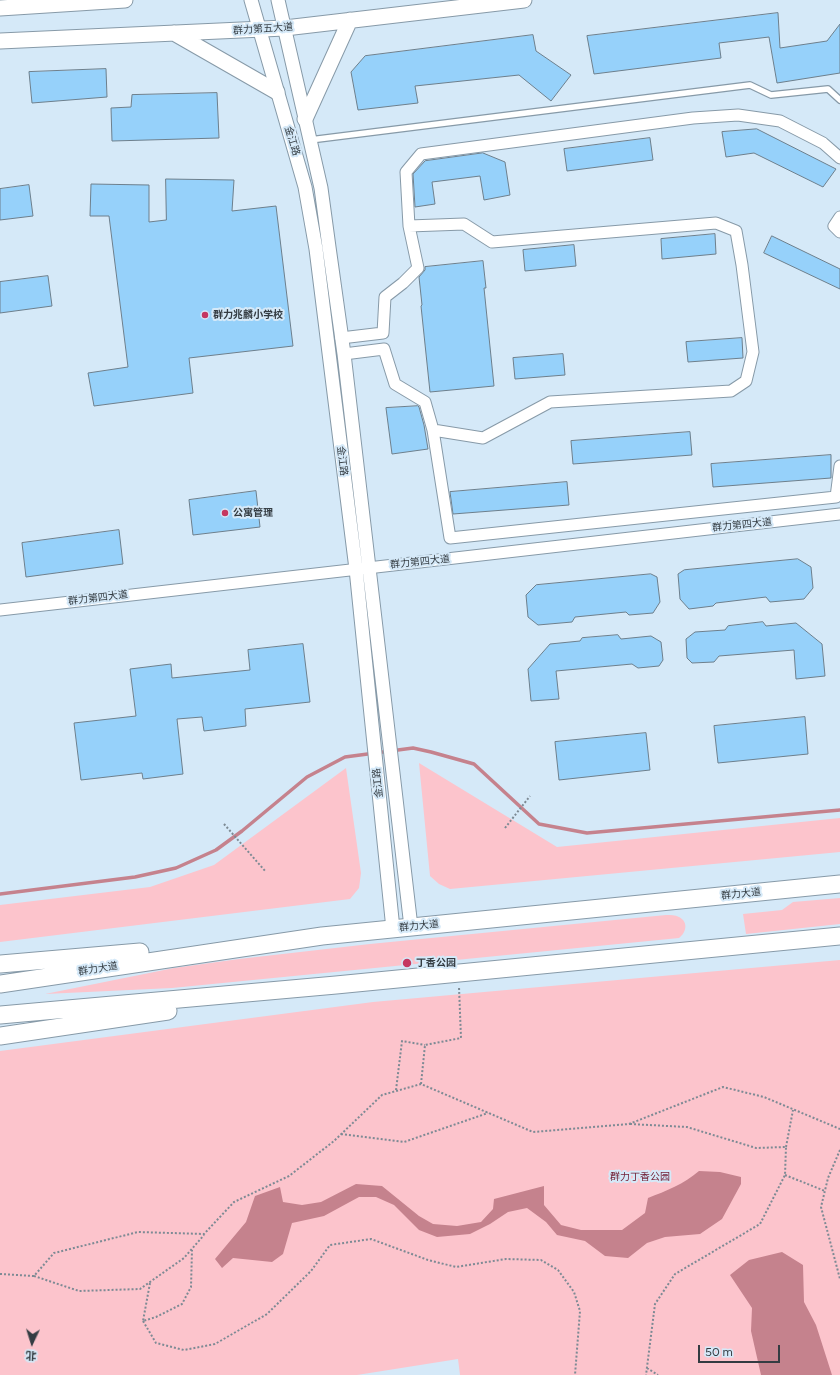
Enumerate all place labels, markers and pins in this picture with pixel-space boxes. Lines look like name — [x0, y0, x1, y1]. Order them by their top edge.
place label: 群力兆麟小学校 — [213, 309, 283, 321]
marker: 群力兆麟小学校 — [200, 310, 210, 320]
place label: 公寓管理 — [233, 507, 273, 519]
marker: 公寓管理 — [220, 508, 230, 518]
marker: 丁香公园 — [401, 957, 413, 969]
place label: 丁香公园 — [416, 957, 456, 969]

